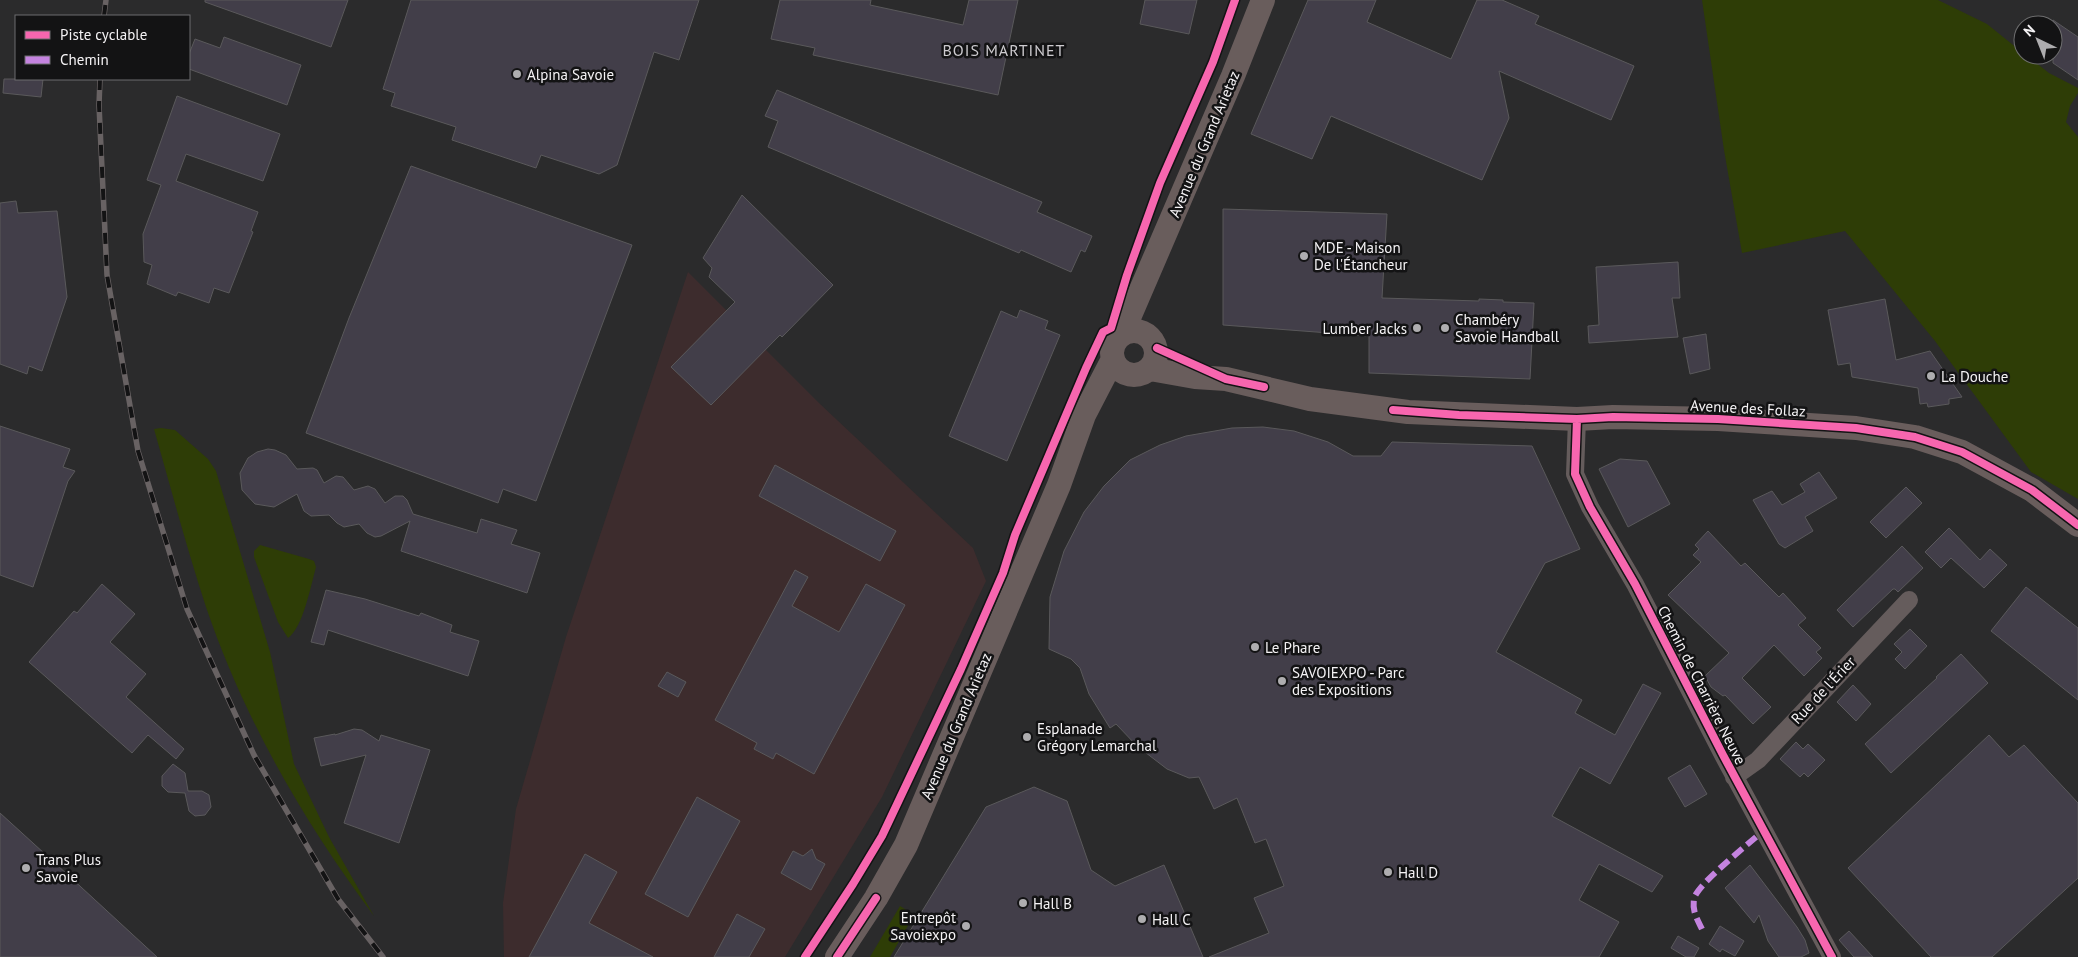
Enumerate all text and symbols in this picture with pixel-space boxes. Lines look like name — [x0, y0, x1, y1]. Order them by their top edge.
legend — [15, 15, 190, 80]
north arrow — [2013, 15, 2063, 65]
text: N — [2020, 21, 2039, 40]
text: Piste cyclable — [60, 25, 147, 44]
district label: BOIS MARTINET — [942, 40, 1066, 60]
text: Chemin — [60, 50, 109, 69]
place label: Alpina Savoie — [527, 65, 614, 84]
marker: Alpina Savoie — [511, 68, 523, 80]
street label: Avenue du Grand Arietaz — [1165, 68, 1243, 220]
place label: MDE - Maison De l'Étancheur — [1314, 238, 1408, 274]
marker: MDE - Maison De l'Étancheur — [1298, 250, 1310, 262]
place label: Chambéry Savoie Handball — [1455, 310, 1560, 346]
place label: Lumber Jacks — [1322, 319, 1407, 338]
marker: Lumber Jacks — [1411, 322, 1423, 334]
marker: Chambéry Savoie Handball — [1439, 322, 1451, 334]
place label: La Douche — [1941, 367, 2008, 386]
marker: La Douche — [1925, 370, 1937, 382]
street label: Avenue des Follaz — [1690, 395, 1806, 421]
street label: Chemin de Charrière Neuve — [1654, 602, 1750, 768]
place label: Le Phare — [1265, 638, 1320, 657]
marker: Le Phare — [1249, 641, 1261, 653]
street label: Avenue du Grand Arietaz — [917, 650, 995, 802]
street label: Rue de l'Érier — [1787, 652, 1859, 728]
place label: SAVOIEXPO - Parc des Expositions — [1292, 663, 1405, 699]
marker: SAVOIEXPO - Parc des Expositions — [1276, 675, 1288, 687]
place label: Esplanade Grégory Lemarchal — [1037, 719, 1157, 755]
marker: Esplanade Grégory Lemarchal — [1021, 731, 1033, 743]
place label: Trans Plus Savoie — [36, 850, 101, 886]
marker: Trans Plus Savoie — [20, 862, 32, 874]
place label: Hall D — [1398, 863, 1438, 882]
marker: Hall D — [1382, 866, 1394, 878]
place label: Hall B — [1033, 894, 1072, 913]
marker: Hall B — [1017, 897, 1029, 909]
place label: Entrepôt Savoiexpo — [890, 908, 956, 944]
place label: Hall C — [1152, 910, 1191, 929]
marker: Hall C — [1136, 913, 1148, 925]
marker: Entrepôt Savoiexpo — [960, 920, 972, 932]

